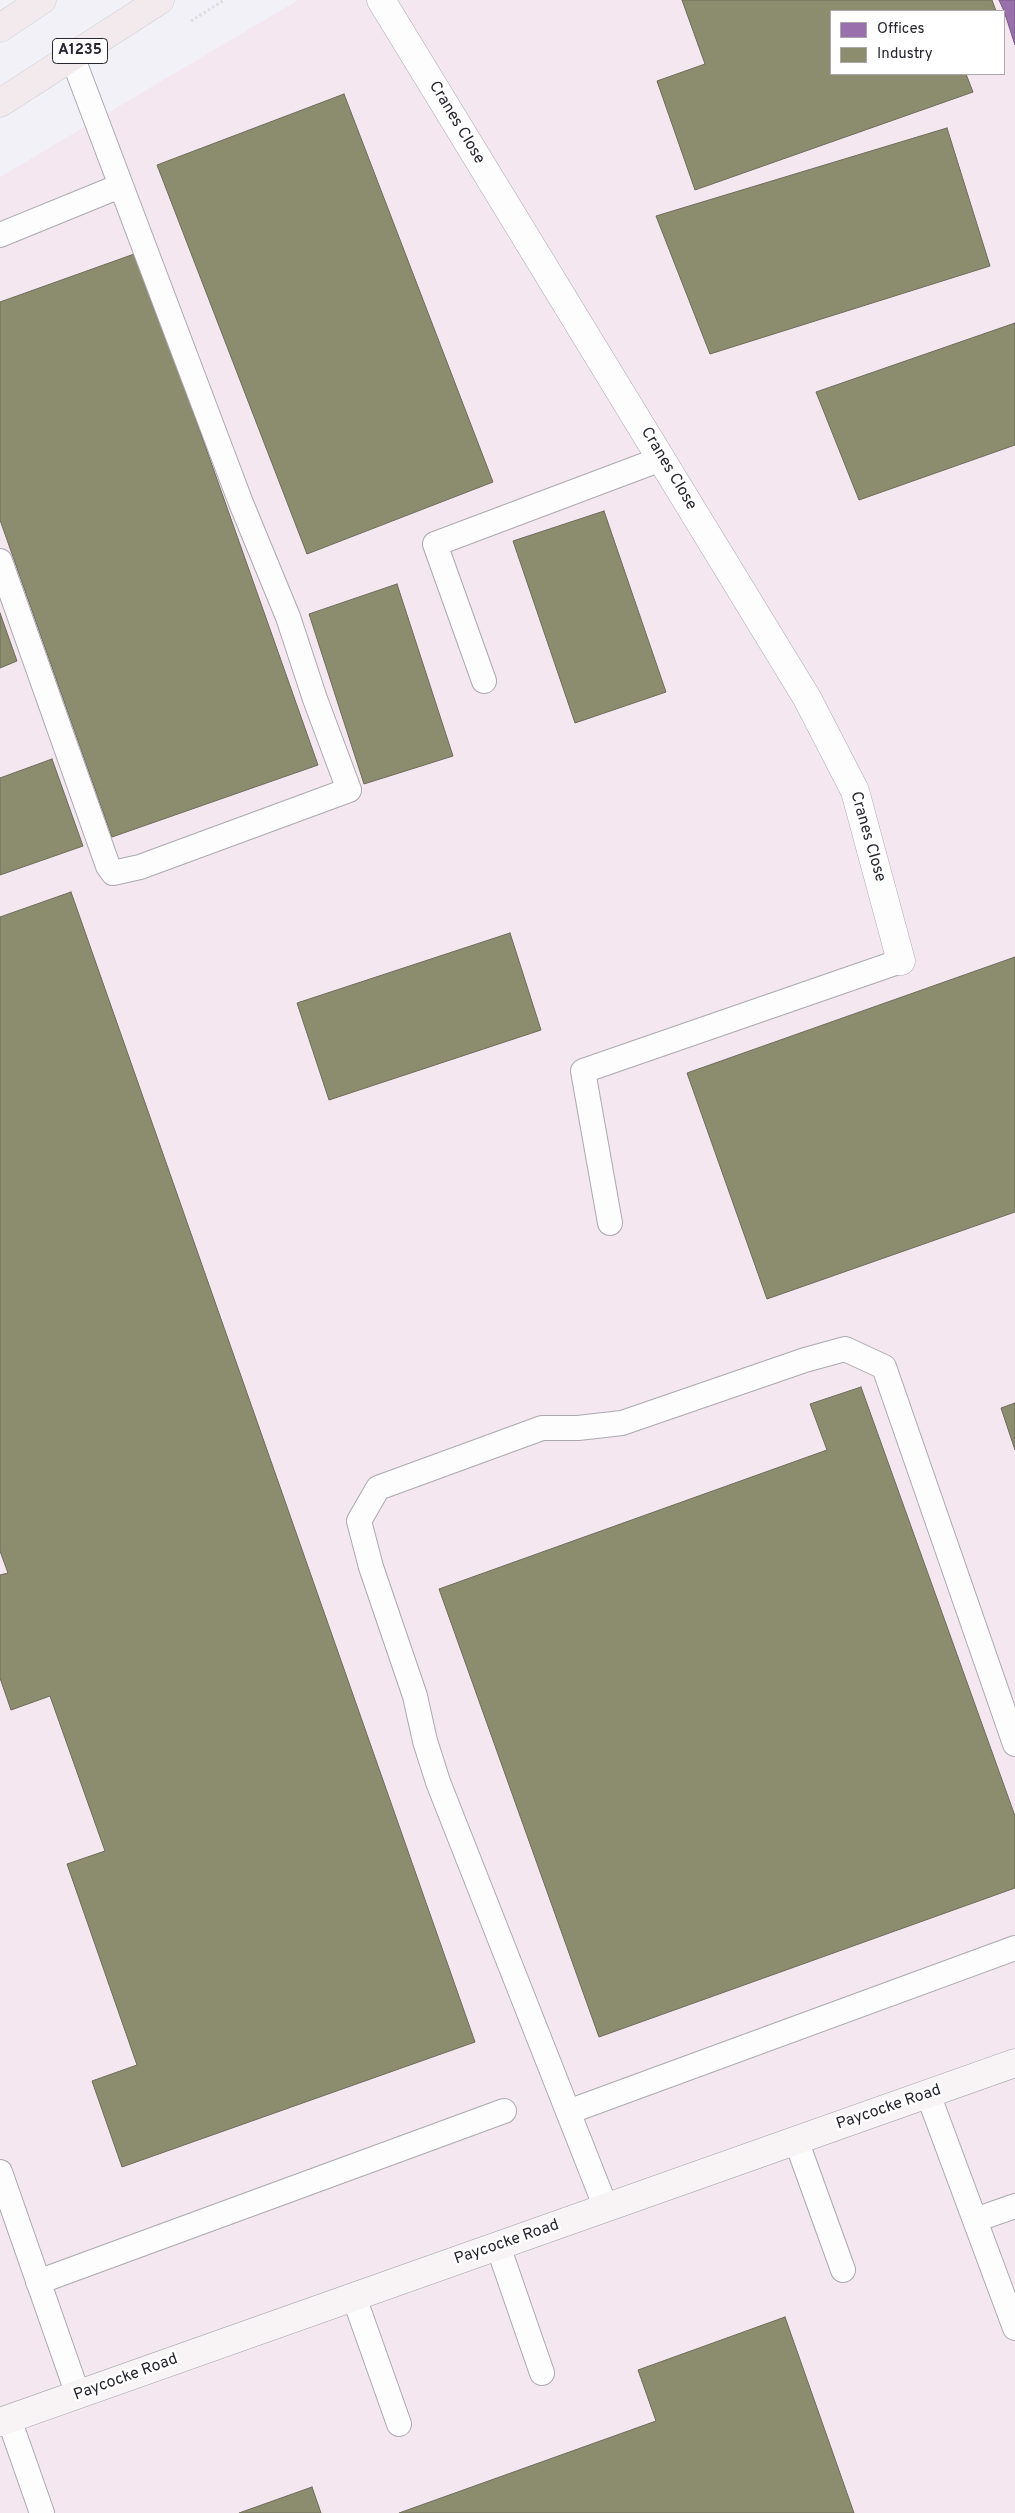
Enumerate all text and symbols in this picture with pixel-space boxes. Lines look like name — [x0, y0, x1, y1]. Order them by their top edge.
legend — [830, 10, 1005, 75]
text: Offices — [877, 20, 924, 39]
road number: A1235 — [52, 38, 108, 64]
text: Industry — [877, 45, 933, 64]
street label: Cranes Close — [424, 78, 488, 168]
street label: Cranes Close — [636, 424, 700, 514]
street label: Cranes Close — [845, 790, 889, 884]
street label: Paycocke Road — [834, 2081, 944, 2135]
street label: Paycocke Road — [452, 2216, 562, 2270]
street label: Paycocke Road — [71, 2350, 181, 2406]

